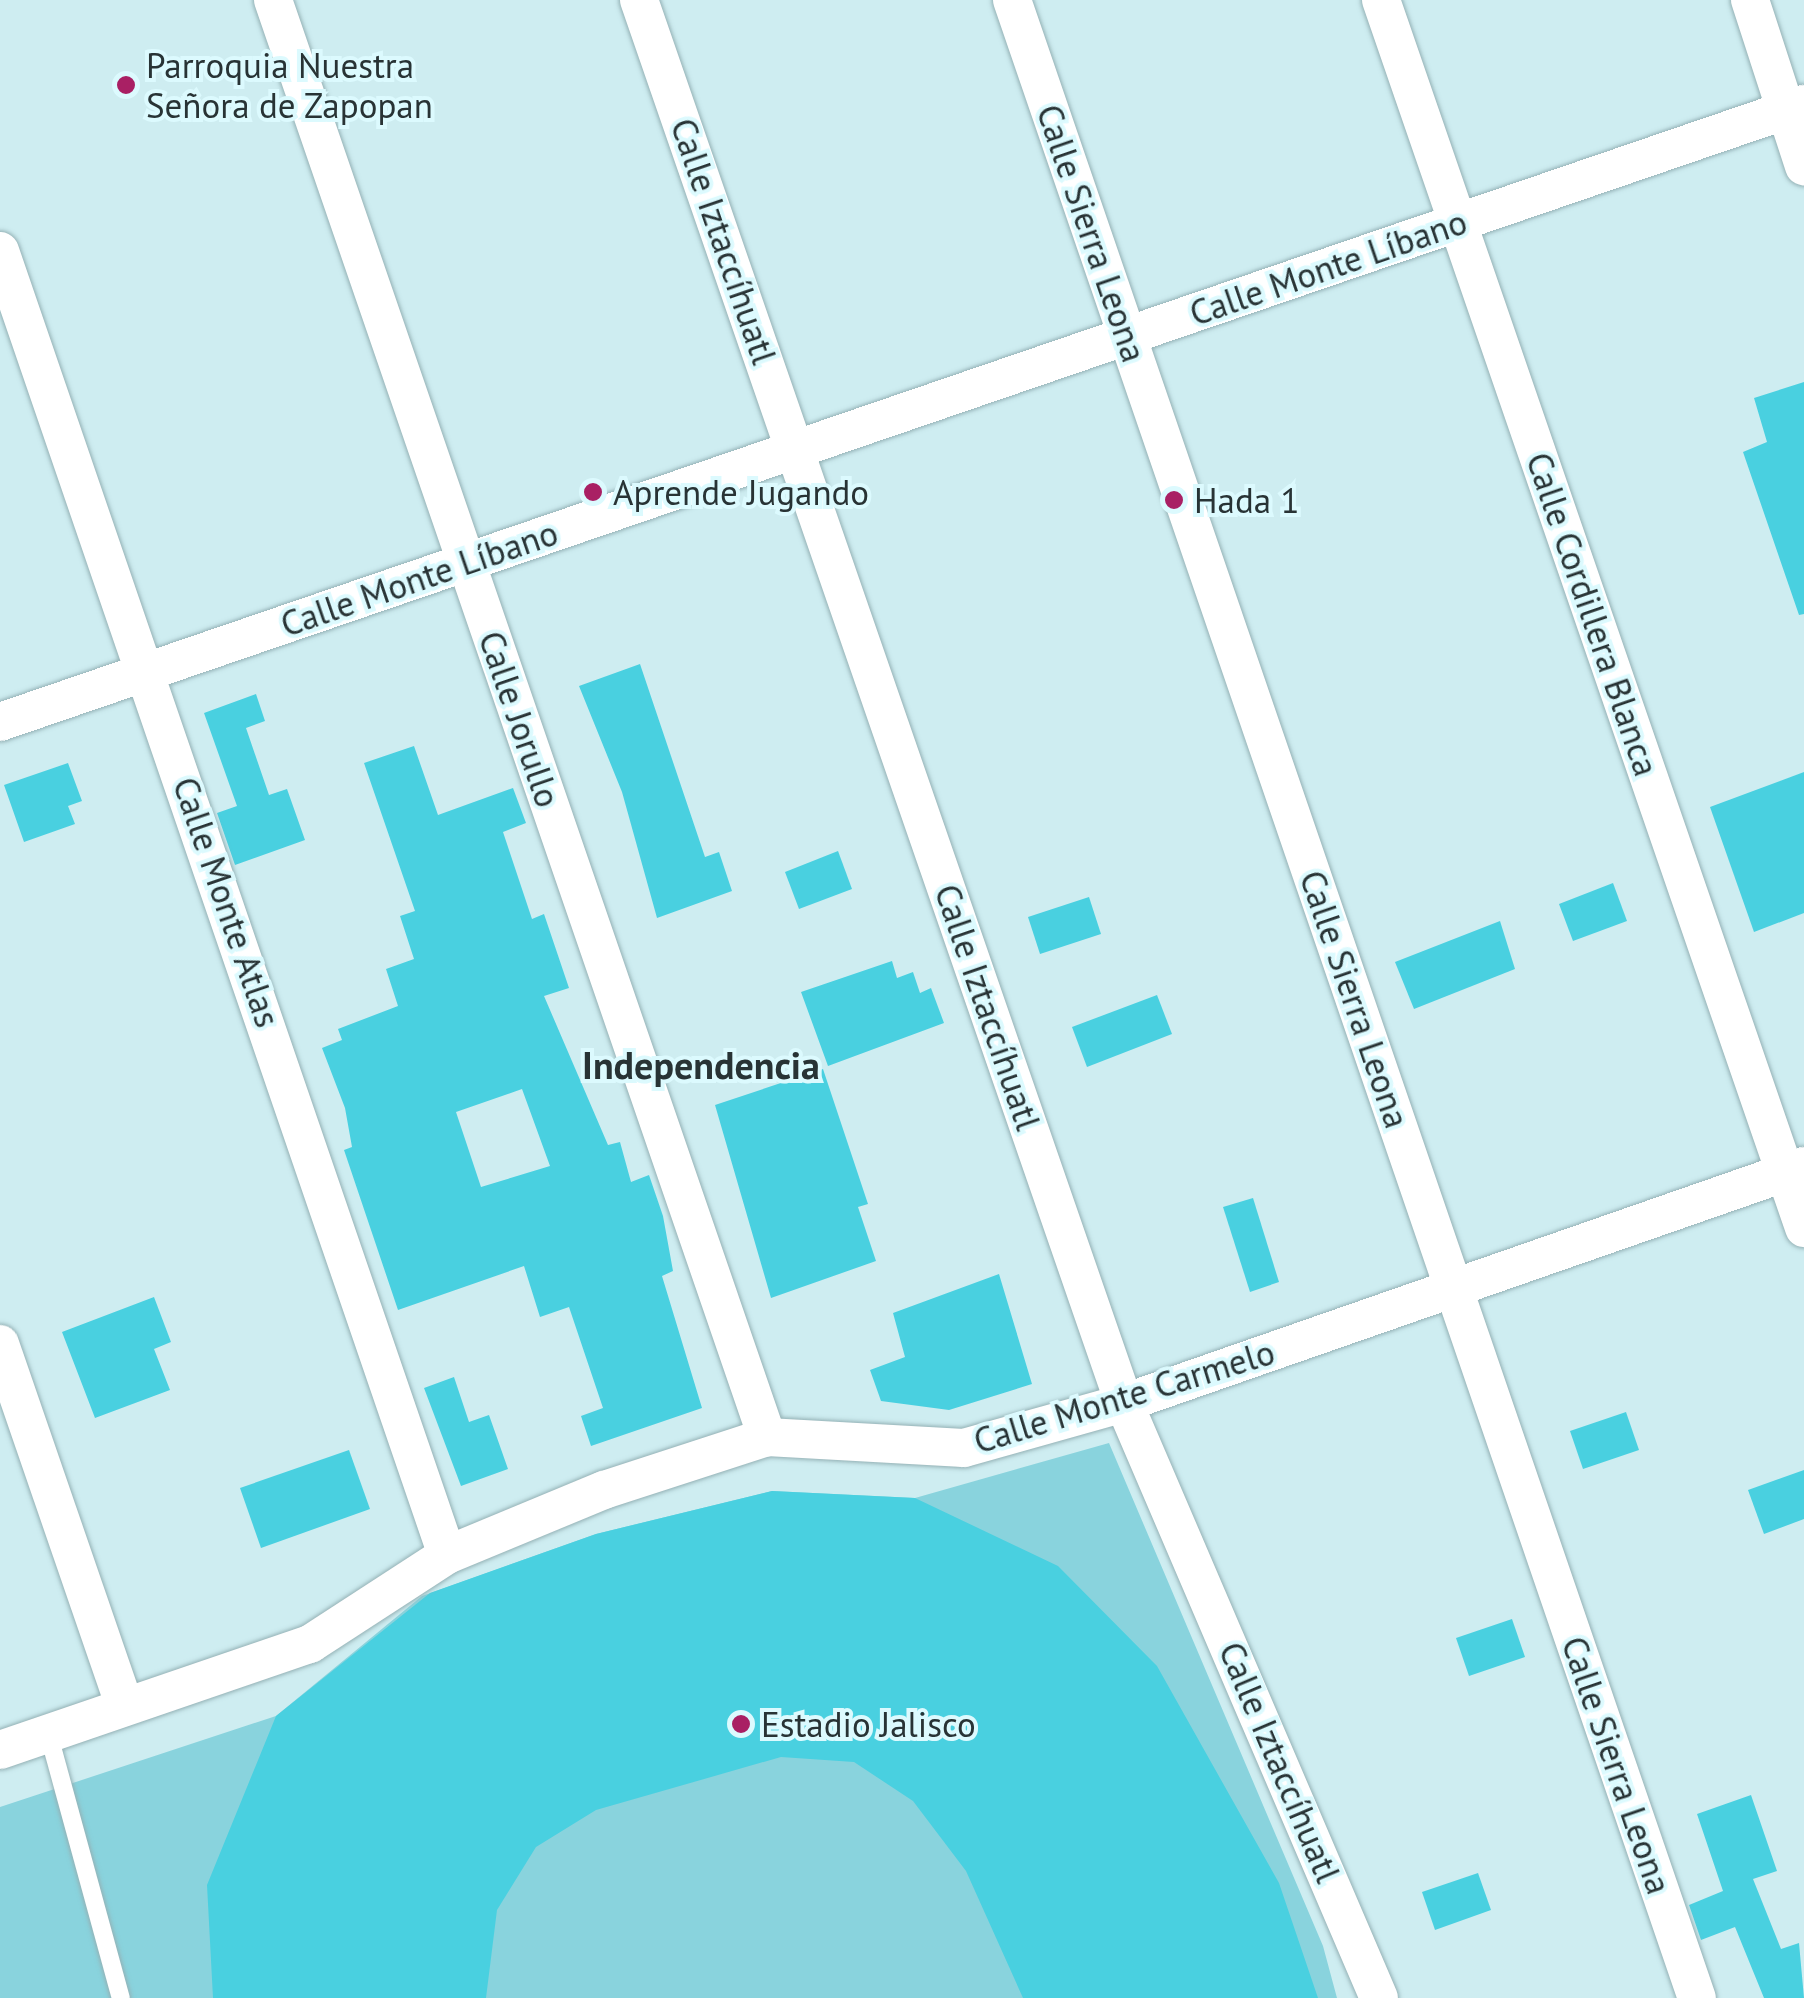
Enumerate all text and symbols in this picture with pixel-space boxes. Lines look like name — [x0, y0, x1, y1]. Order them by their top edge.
place label: Parroquia Nuestra Señora de Zapopan — [146, 44, 434, 126]
marker: Parroquia Nuestra Señora de Zapopan — [115, 74, 137, 96]
street label: Calle Sierra Leona — [1028, 99, 1156, 367]
street label: Calle Iztaccíhuatl — [662, 113, 786, 369]
street label: Calle Monte Líbano — [1184, 200, 1472, 334]
street label: Calle Cordillera Blanca — [1518, 447, 1668, 781]
place label: Aprende Jugando — [613, 471, 869, 513]
place label: Hada 1 — [1194, 479, 1299, 521]
marker: Aprende Jugando — [582, 481, 604, 503]
marker: Hada 1 — [1163, 489, 1185, 511]
street label: Calle Monte Líbano — [275, 511, 563, 645]
street label: Calle Jorullo — [470, 626, 570, 812]
street label: Calle Monte Atlas — [164, 771, 290, 1033]
street label: Calle Sierra Leona — [1291, 865, 1419, 1133]
street label: Calle Iztaccíhuatl — [926, 879, 1050, 1135]
district label: Independencia — [582, 1042, 820, 1088]
street label: Calle Monte Carmelo — [969, 1330, 1279, 1462]
street label: Calle Sierra Leona — [1553, 1631, 1681, 1899]
street label: Calle Iztaccíhuatl — [1210, 1636, 1350, 1888]
place label: Estadio Jalisco — [761, 1703, 976, 1745]
marker: Estadio Jalisco — [730, 1713, 752, 1735]

